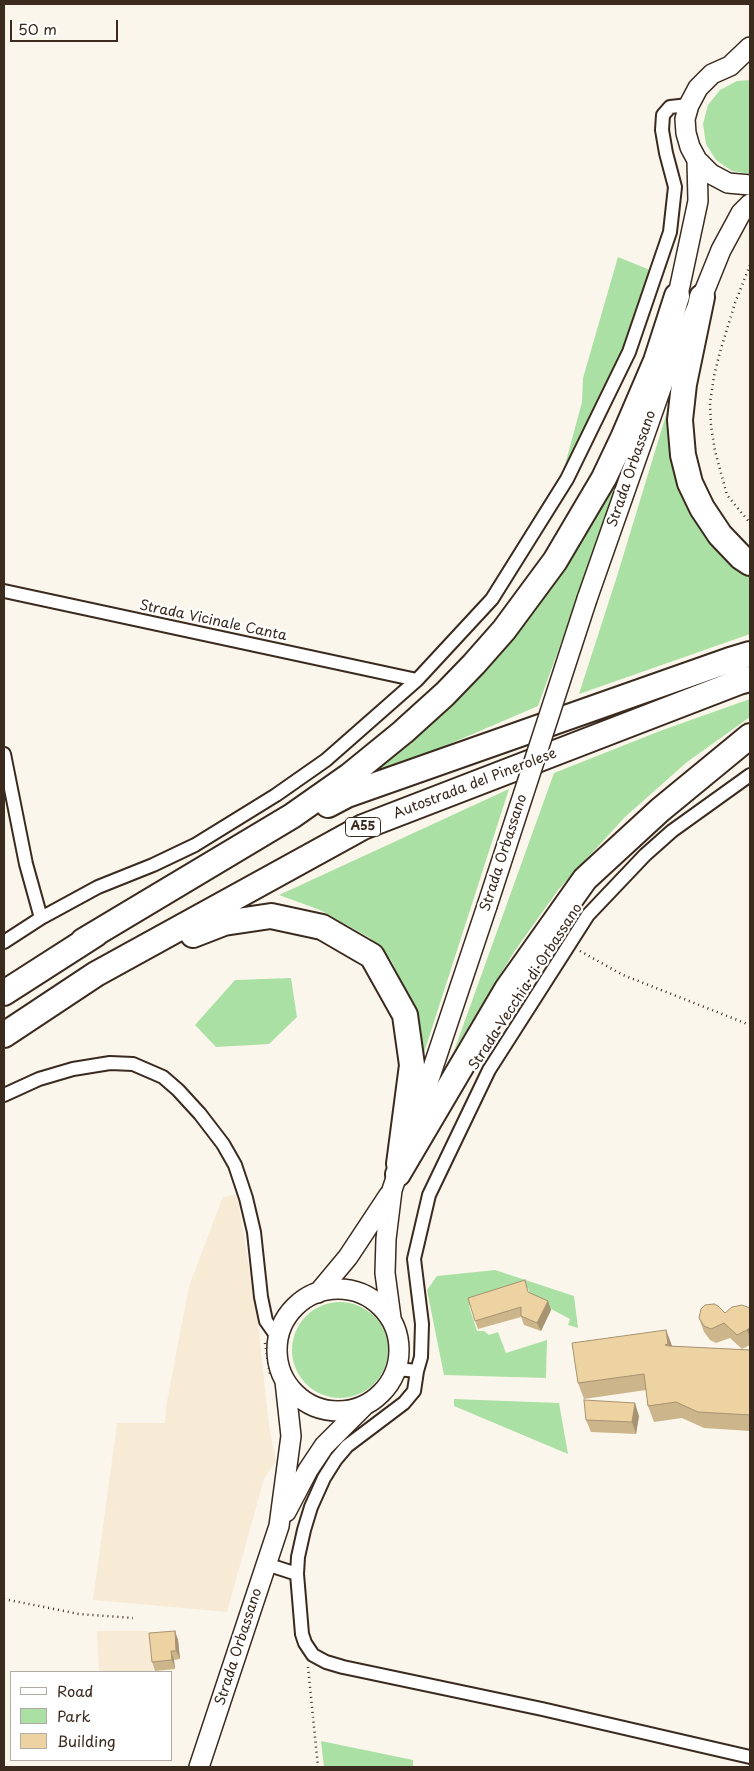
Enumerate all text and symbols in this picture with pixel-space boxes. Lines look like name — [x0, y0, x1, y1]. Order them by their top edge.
scale bar — [12, 10, 120, 42]
text: 50 m — [18, 17, 57, 40]
street label: Strada Orbassano — [604, 408, 660, 530]
street label: Strada Vicinale Canta — [138, 597, 288, 645]
street label: Autostrada del Pinerolese — [391, 745, 559, 823]
street label: Strada Orbassano — [477, 792, 531, 914]
road number: A55 — [346, 818, 380, 836]
street label: Strada Vecchia di Orbassano — [466, 901, 586, 1073]
street label: Strada Orbassano — [212, 1586, 266, 1708]
legend — [10, 1671, 172, 1761]
text: Road — [57, 1679, 93, 1702]
text: Park — [57, 1704, 91, 1727]
text: Building — [57, 1729, 116, 1752]

